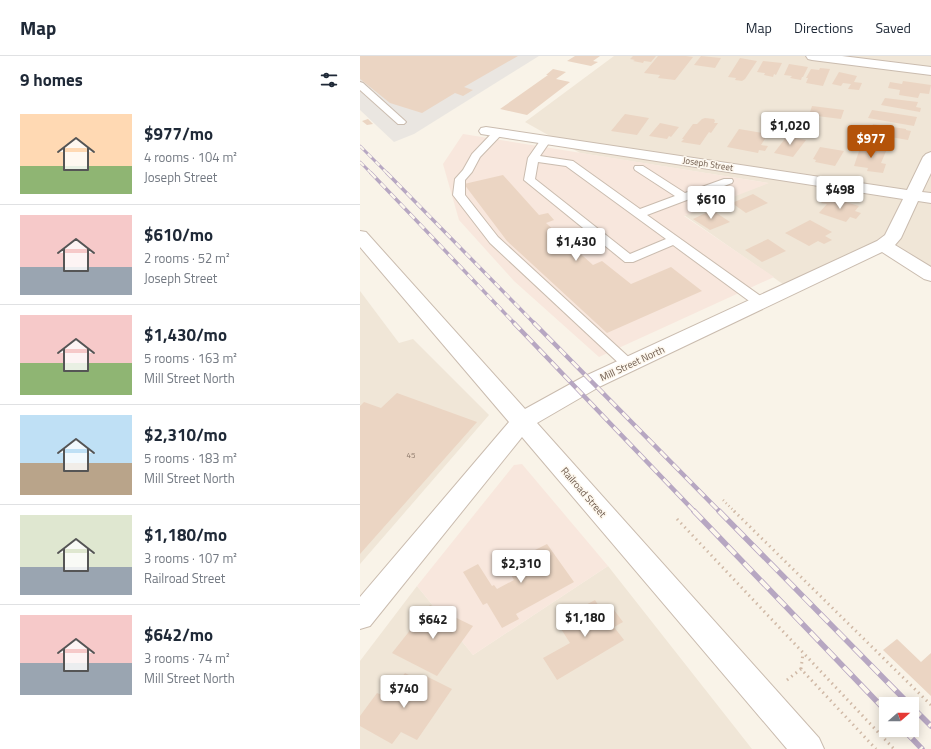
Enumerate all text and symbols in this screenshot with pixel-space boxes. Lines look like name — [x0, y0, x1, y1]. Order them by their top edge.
text: Map — [20, 13, 56, 42]
text: Map — [746, 17, 772, 38]
text: Directions — [794, 17, 853, 38]
text: Saved — [875, 17, 911, 38]
text: 9 homes — [20, 67, 83, 93]
icon: filters — [318, 69, 340, 91]
pin: $1,020 — [757, 112, 823, 146]
text: $1,020 — [770, 115, 810, 135]
text: $977/mo — [144, 121, 213, 147]
pin: $977 — [847, 125, 895, 159]
text: $977 — [856, 128, 886, 148]
icon: home — [52, 130, 100, 178]
text: 4 rooms · 104 m² — [144, 147, 237, 167]
street label: Joseph Street — [682, 153, 735, 174]
text: Joseph Street — [144, 167, 217, 187]
pin: $498 — [816, 176, 864, 210]
text: $498 — [825, 179, 855, 199]
pin: $610 — [687, 186, 735, 220]
text: $610 — [696, 189, 726, 209]
text: $610/mo — [144, 222, 213, 248]
pin: $1,430 — [543, 228, 609, 262]
icon: home — [52, 231, 100, 279]
text: $1,430 — [556, 231, 596, 251]
text: 2 rooms · 52 m² — [144, 248, 230, 268]
text: Joseph Street — [144, 268, 217, 288]
text: $1,430/mo — [144, 322, 227, 348]
icon: home — [52, 331, 100, 379]
street label: Mill Street North — [597, 342, 667, 385]
text: 5 rooms · 163 m² — [144, 348, 237, 368]
text: Mill Street North — [144, 368, 235, 388]
text: $2,310/mo — [144, 422, 227, 448]
icon: home — [52, 431, 100, 479]
text: 5 rooms · 183 m² — [144, 448, 237, 468]
house number: 45 — [407, 449, 416, 461]
street label: Railroad Street — [557, 464, 610, 521]
text: Mill Street North — [144, 468, 235, 488]
text: $1,180/mo — [144, 522, 227, 548]
icon: home — [52, 531, 100, 579]
text: 3 rooms · 107 m² — [144, 548, 237, 568]
pin: $2,310 — [488, 550, 554, 584]
text: $2,310 — [501, 553, 541, 573]
text: Railroad Street — [144, 568, 225, 588]
pin: $1,180 — [552, 604, 618, 638]
pin: $642 — [409, 606, 457, 640]
text: $1,180 — [565, 607, 605, 627]
text: $642 — [418, 609, 448, 629]
text: $642/mo — [144, 622, 213, 648]
icon: home — [52, 631, 100, 679]
text: 3 rooms · 74 m² — [144, 648, 230, 668]
text: Mill Street North — [144, 668, 235, 688]
pin: $740 — [380, 675, 428, 709]
text: $740 — [389, 678, 419, 698]
north arrow — [879, 697, 919, 737]
map controls — [879, 697, 919, 737]

